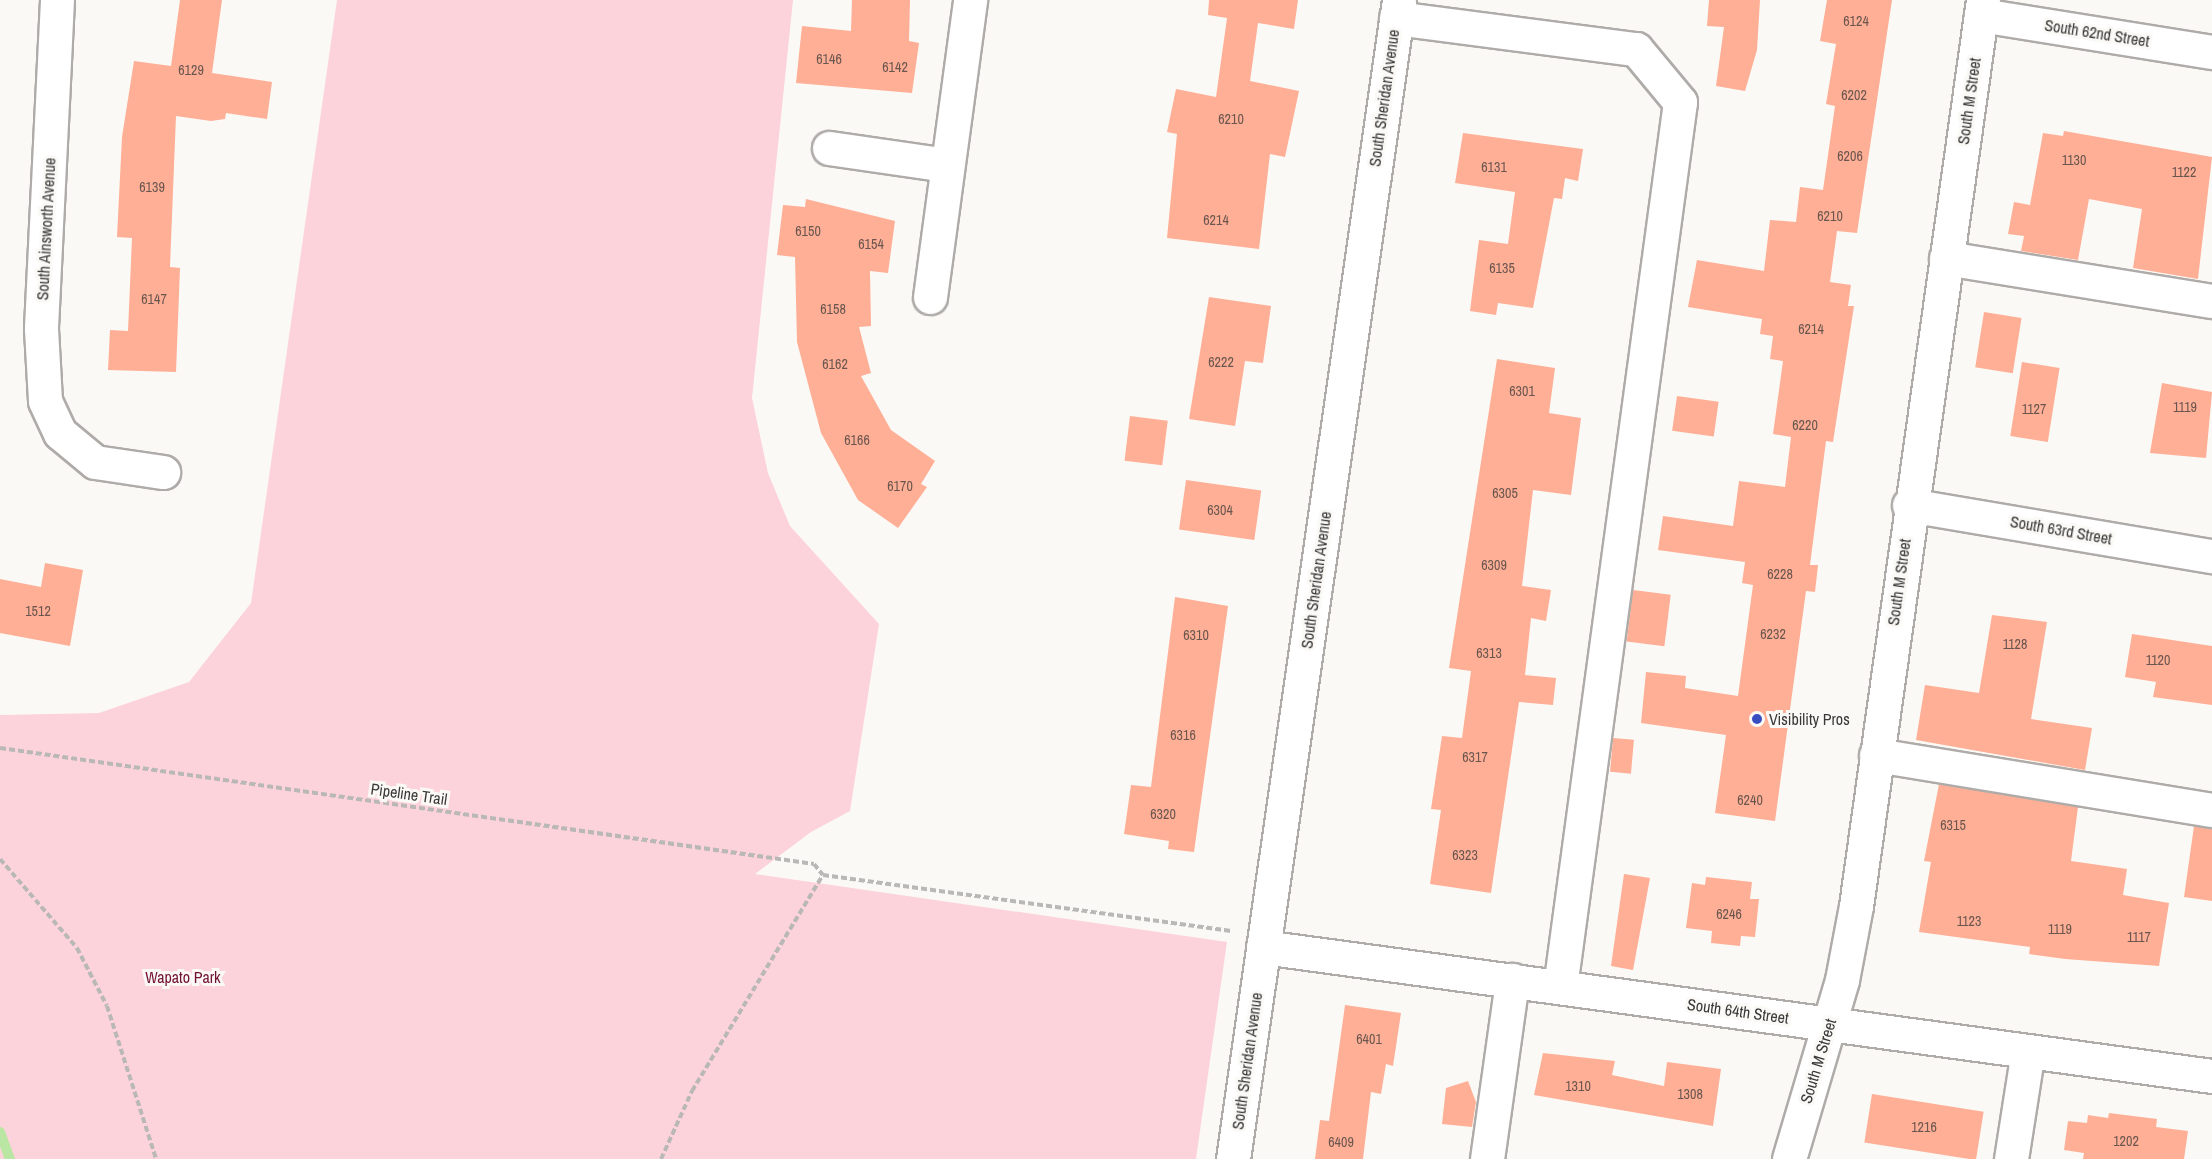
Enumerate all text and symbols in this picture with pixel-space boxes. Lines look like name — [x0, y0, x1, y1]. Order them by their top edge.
house number: 6124 — [1843, 13, 1869, 29]
street label: South 62nd Street — [2043, 15, 2151, 51]
street label: South Sheridan Avenue — [1365, 28, 1403, 168]
house number: 6146 — [816, 51, 842, 67]
street label: South M Street — [1953, 56, 1985, 146]
house number: 6142 — [882, 59, 908, 75]
house number: 6129 — [178, 62, 204, 78]
house number: 6202 — [1841, 87, 1867, 103]
house number: 6210 — [1218, 111, 1244, 127]
house number: 6206 — [1837, 148, 1863, 164]
house number: 1130 — [2062, 152, 2086, 168]
street label: South Ainsworth Avenue — [33, 157, 59, 301]
house number: 6131 — [1481, 159, 1507, 175]
house number: 1122 — [2172, 164, 2196, 180]
house number: 6139 — [139, 179, 165, 195]
house number: 6210 — [1817, 208, 1843, 224]
house number: 6214 — [1203, 212, 1229, 228]
house number: 6150 — [795, 223, 821, 239]
house number: 6154 — [858, 236, 884, 252]
house number: 6135 — [1489, 260, 1515, 276]
house number: 6147 — [141, 291, 167, 307]
house number: 6158 — [820, 301, 846, 317]
house number: 6214 — [1798, 321, 1824, 337]
house number: 6222 — [1208, 354, 1234, 370]
house number: 6162 — [822, 356, 848, 372]
house number: 6301 — [1509, 383, 1535, 399]
house number: 1119 — [2173, 399, 2197, 415]
house number: 1127 — [2022, 401, 2046, 417]
house number: 6220 — [1792, 417, 1818, 433]
house number: 6166 — [844, 432, 870, 448]
house number: 6170 — [887, 478, 913, 494]
house number: 6305 — [1492, 485, 1518, 501]
house number: 6304 — [1207, 502, 1233, 518]
street label: South Sheridan Avenue — [1297, 510, 1335, 650]
street label: South 63rd Street — [2009, 512, 2113, 548]
street label: South M Street — [1883, 537, 1915, 627]
house number: 6309 — [1481, 557, 1507, 573]
house number: 6228 — [1767, 566, 1793, 582]
house number: 1512 — [25, 603, 51, 619]
house number: 6232 — [1760, 626, 1786, 642]
house number: 6310 — [1183, 627, 1209, 643]
house number: 1128 — [2003, 636, 2027, 652]
house number: 6313 — [1476, 645, 1502, 661]
house number: 1120 — [2146, 652, 2170, 668]
place label: Visibility Pros — [1769, 709, 1850, 729]
marker: Visibility Pros — [1750, 712, 1764, 726]
house number: 6316 — [1170, 727, 1196, 743]
house number: 6317 — [1462, 749, 1488, 765]
street label: Pipeline Trail — [369, 779, 449, 809]
house number: 6240 — [1737, 792, 1763, 808]
house number: 6320 — [1150, 806, 1176, 822]
house number: 6315 — [1940, 817, 1966, 833]
house number: 6323 — [1452, 847, 1478, 863]
house number: 6246 — [1716, 906, 1742, 922]
house number: 1123 — [1957, 913, 1981, 929]
house number: 1119 — [2048, 921, 2072, 937]
house number: 1117 — [2127, 929, 2151, 945]
park label: Wapato Park — [145, 967, 221, 987]
street label: South Sheridan Avenue — [1228, 991, 1266, 1131]
street label: South 64th Street — [1686, 994, 1790, 1028]
street label: South M Street — [1796, 1016, 1840, 1106]
house number: 6401 — [1356, 1031, 1382, 1047]
house number: 1310 — [1565, 1078, 1591, 1094]
house number: 1308 — [1677, 1086, 1703, 1102]
house number: 1216 — [1911, 1119, 1937, 1135]
house number: 1202 — [2113, 1133, 2139, 1149]
house number: 6409 — [1328, 1134, 1354, 1150]

